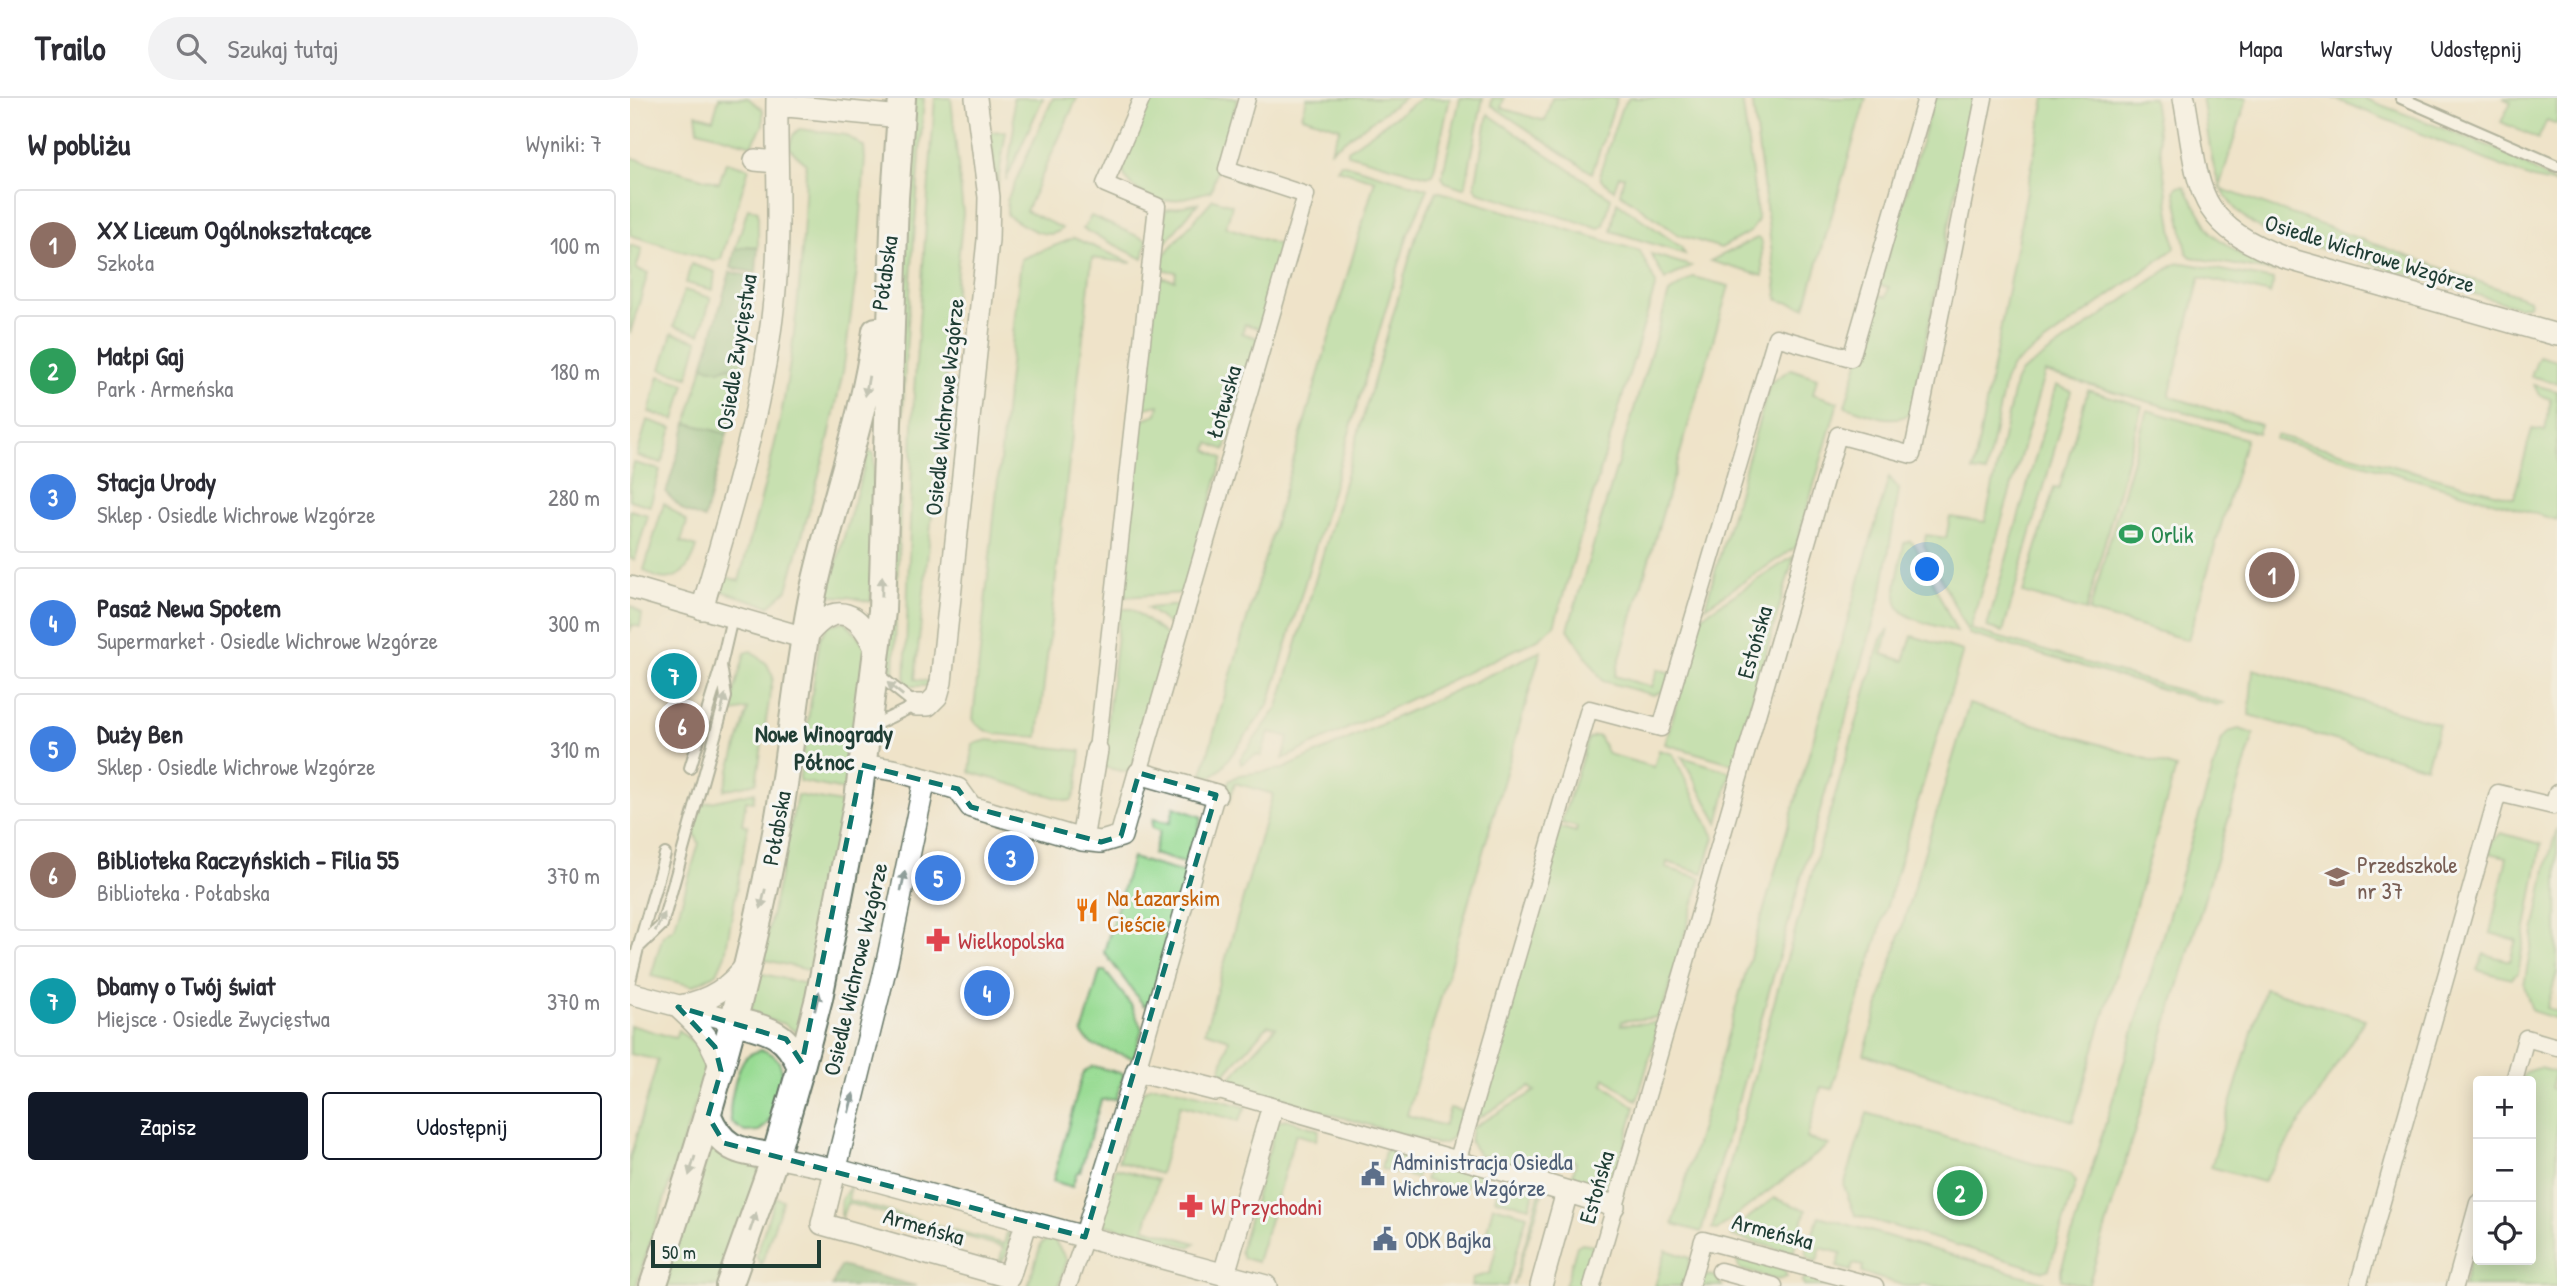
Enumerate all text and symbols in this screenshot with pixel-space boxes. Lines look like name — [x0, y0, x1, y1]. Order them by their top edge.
search box — [148, 17, 638, 80]
text: Trailo — [35, 26, 106, 70]
icon: search — [172, 29, 210, 67]
text: Szukaj tutaj — [228, 31, 339, 66]
text: Mapa — [2239, 32, 2282, 64]
text: Warstwy — [2320, 32, 2393, 64]
text: Udostępnij — [2431, 32, 2522, 64]
text: W pobliżu — [28, 124, 130, 164]
text: Wyniki: 7 — [526, 128, 602, 159]
street label: Osiedle Wichrowe Wzgórze — [2261, 206, 2479, 300]
text: XX Liceum Ogólnokształcące — [97, 212, 372, 247]
text: 1 — [49, 230, 57, 261]
text: 100 m — [550, 230, 600, 261]
street label: Połabska — [863, 234, 905, 312]
text: Szkoła — [97, 247, 154, 278]
street label: Osiedle Zwycięstwa — [708, 272, 764, 432]
street label: Osiedle Wichrowe Wzgórze — [917, 297, 971, 517]
text: Małpi Gaj — [97, 338, 184, 373]
text: 2 — [48, 356, 58, 387]
text: 180 m — [550, 356, 600, 387]
street label: Łotewska — [1198, 362, 1248, 442]
text: Park · Armeńska — [97, 373, 233, 404]
one-way arrow — [861, 375, 872, 397]
text: Stacja Urody — [97, 464, 216, 499]
text: 3 — [48, 482, 58, 513]
text: 280 m — [548, 482, 600, 513]
text: Sklep · Osiedle Wichrowe Wzgórze — [97, 499, 375, 530]
place label: Orlik — [2151, 519, 2194, 550]
sports icon: Orlik — [2117, 520, 2145, 548]
pin: 1 — [2249, 549, 2295, 601]
your location — [1910, 552, 1944, 586]
one-way arrow — [877, 574, 888, 596]
text: Pasaż Newa Społem — [97, 590, 281, 625]
street label: Estońska — [1729, 602, 1779, 682]
text: 4 — [49, 608, 57, 639]
text: 300 m — [548, 608, 600, 639]
text: Supermarket · Osiedle Wichrowe Wzgórze — [97, 625, 438, 656]
pin: 7 — [651, 650, 697, 702]
one-way arrow — [887, 682, 904, 697]
one-way arrow — [717, 693, 728, 715]
pin: 6 — [659, 700, 705, 752]
text: Duży Ben — [97, 716, 183, 751]
district label: Nowe Winogrady Północ — [755, 717, 893, 777]
text: 5 — [48, 734, 58, 765]
text: 310 m — [550, 734, 600, 765]
text: Sklep · Osiedle Wichrowe Wzgórze — [97, 751, 375, 782]
street label: Połabska — [754, 788, 798, 868]
pin: 3 — [988, 832, 1034, 884]
text: Biblioteka Raczyńskich - Filia 55 — [97, 842, 399, 877]
place label: Przedszkole nr 37 — [2357, 849, 2458, 906]
pin: 5 — [915, 852, 961, 904]
street label: Osiedle Wichrowe Wzgórze — [815, 859, 895, 1079]
text: 6 — [48, 860, 58, 891]
text: 370 m — [547, 860, 600, 891]
school or university icon: Przedszkole nr 37 — [2323, 863, 2351, 891]
one-way arrow — [897, 870, 908, 892]
text: Biblioteka · Połabska — [97, 877, 270, 908]
place label: Na Łazarskim Cieście — [1107, 882, 1220, 939]
one-way arrow — [757, 888, 768, 910]
restaurant icon: Na Łazarskim Cieście — [1073, 896, 1101, 924]
one-way arrow — [653, 912, 665, 932]
place label: Wielkopolska — [958, 925, 1064, 956]
pharmacy icon: Wielkopolska — [924, 926, 952, 954]
pin: 4 — [964, 967, 1010, 1019]
text: Dbamy o Twój świat — [97, 968, 275, 1003]
text: 7 — [47, 986, 59, 1017]
text: 370 m — [547, 986, 600, 1017]
one-way arrow — [812, 990, 823, 1012]
text: Miejsce · Osiedle Zwycięstwa — [97, 1003, 330, 1034]
map controls — [2473, 1076, 2536, 1265]
button: + — [2473, 1076, 2536, 1139]
button: Zapisz — [28, 1092, 308, 1160]
button: Udostępnij — [322, 1092, 602, 1160]
one-way arrow — [846, 1092, 857, 1114]
button: − — [2473, 1139, 2536, 1202]
place label: Administracja Osiedla Wichrowe Wzgórze — [1393, 1146, 1573, 1203]
street label: Estońska — [1571, 1147, 1621, 1227]
one-way arrow — [687, 1156, 697, 1177]
public building icon: Administracja Osiedla Wichrowe Wzgórze — [1359, 1160, 1387, 1188]
pin: 2 — [1937, 1167, 1983, 1219]
place label: W Przychodni — [1211, 1191, 1322, 1222]
pharmacy icon: W Przychodni — [1177, 1192, 1205, 1220]
street label: Armeńska — [880, 1200, 968, 1252]
button: locate — [2473, 1202, 2536, 1265]
street label: Armeńska — [1729, 1205, 1817, 1257]
one-way arrow — [748, 1211, 759, 1232]
place label: ODK Bajka — [1405, 1224, 1491, 1255]
public building icon: ODK Bajka — [1371, 1225, 1399, 1253]
scale bar — [651, 1237, 821, 1269]
text: 50 m — [662, 1239, 696, 1265]

